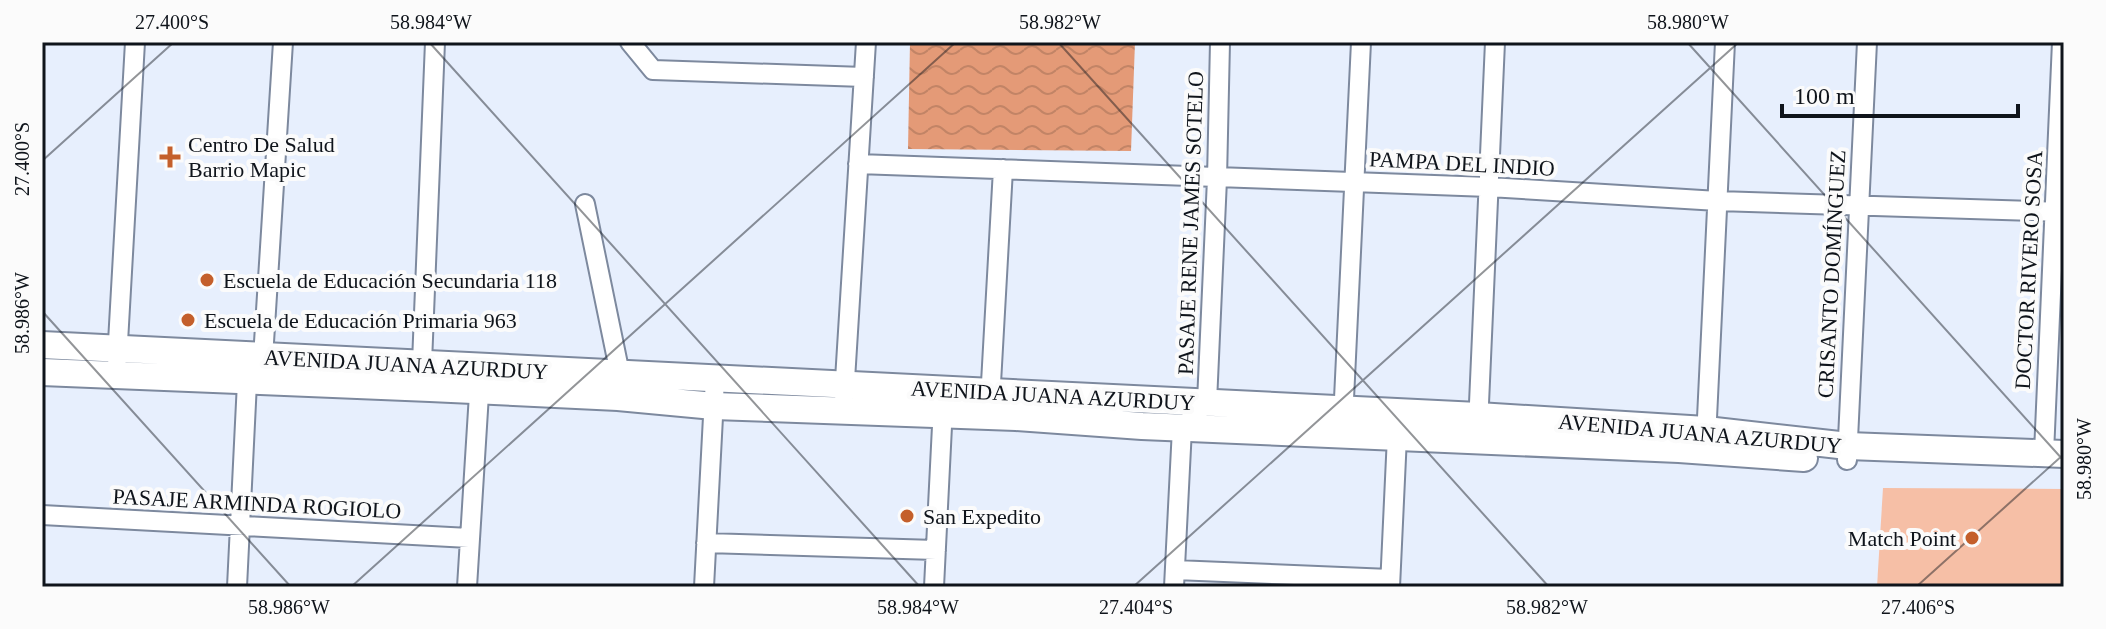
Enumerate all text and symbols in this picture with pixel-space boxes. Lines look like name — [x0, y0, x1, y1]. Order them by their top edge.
text: 27.400°S — [135, 11, 209, 33]
text: 58.984°W — [390, 11, 472, 33]
text: 58.982°W — [1019, 11, 1101, 33]
text: 58.980°W — [1647, 11, 1729, 33]
scale bar — [1782, 68, 2018, 118]
street label: PASAJE RENE JAMES SOTELO — [1173, 71, 1208, 375]
text: 100 m — [1794, 83, 1855, 109]
text: 27.400°S — [11, 122, 33, 196]
place label: Centro De Salud Barrio Mapic — [188, 132, 335, 182]
marker: Centro De Salud Barrio Mapic — [159, 146, 181, 168]
street label: PAMPA DEL INDIO — [1369, 146, 1555, 181]
street label: CRISANTO DOMÍNGUEZ — [1813, 149, 1850, 399]
street label: DOCTOR RIVERO SOSA — [2010, 150, 2047, 390]
place label: Escuela de Educación Secundaria 118 — [223, 268, 557, 293]
marker: Escuela de Educación Secundaria 118 — [198, 271, 216, 289]
text: 58.986°W — [11, 272, 33, 354]
place label: Escuela de Educación Primaria 963 — [204, 308, 517, 333]
marker: Escuela de Educación Primaria 963 — [179, 311, 197, 329]
street label: AVENIDA JUANA AZURDUY — [263, 345, 549, 384]
street label: AVENIDA JUANA AZURDUY — [910, 376, 1196, 415]
street label: AVENIDA JUANA AZURDUY — [1557, 409, 1843, 458]
text: 58.980°W — [2073, 418, 2095, 500]
street label: PASAJE ARMINDA ROGIOLO — [112, 483, 402, 524]
place label: San Expedito — [923, 504, 1041, 529]
marker: San Expedito — [898, 507, 916, 525]
place label: Match Point — [1848, 526, 1956, 551]
marker: Match Point — [1963, 529, 1981, 547]
text: 58.986°W — [248, 596, 330, 618]
text: 58.984°W — [877, 596, 959, 618]
text: 27.404°S — [1099, 596, 1173, 618]
text: 58.982°W — [1506, 596, 1588, 618]
text: 27.406°S — [1881, 596, 1955, 618]

